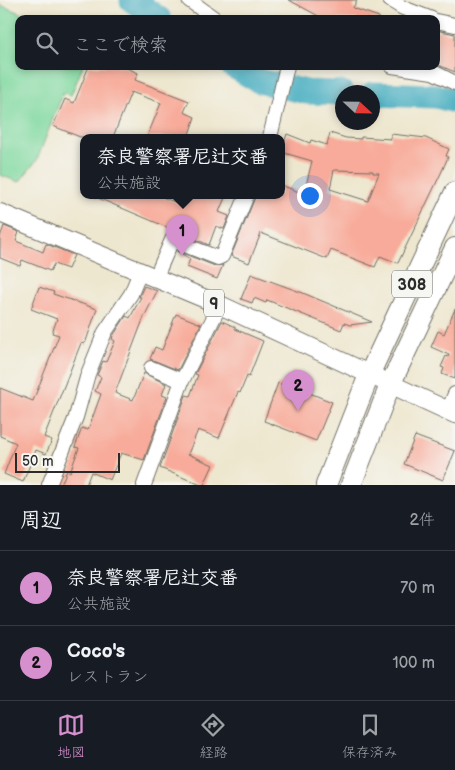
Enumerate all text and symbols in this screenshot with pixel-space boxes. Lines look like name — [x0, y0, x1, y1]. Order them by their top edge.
search box — [15, 15, 440, 70]
icon: search — [33, 29, 61, 57]
text: ここで検索 — [73, 34, 168, 57]
north arrow — [335, 85, 380, 130]
popup — [80, 134, 285, 199]
text: 奈良警察署尼辻交番 — [97, 146, 268, 169]
text: 公共施設 — [97, 174, 161, 193]
your location — [297, 183, 323, 209]
pin: 1 — [166, 215, 198, 256]
road number: 308 — [392, 270, 432, 298]
road number: 9 — [204, 290, 224, 316]
pin: 2 — [282, 370, 314, 411]
scale bar — [15, 450, 120, 473]
text: 50 m — [22, 453, 54, 470]
text: 周辺 — [20, 508, 62, 533]
text: 2件 — [410, 511, 435, 530]
text: 奈良警察署尼辻交番 — [67, 567, 238, 590]
text: 1 — [33, 579, 39, 598]
text: 70 m — [400, 579, 435, 598]
text: 公共施設 — [67, 595, 131, 614]
text: Coco's — [67, 640, 125, 663]
text: 2 — [31, 654, 41, 673]
text: 100 m — [392, 654, 435, 673]
text: レストラン — [67, 668, 148, 687]
tab: 地図 — [57, 711, 85, 761]
tab: 経路 — [199, 711, 227, 761]
tab: 保存済み — [342, 711, 398, 761]

